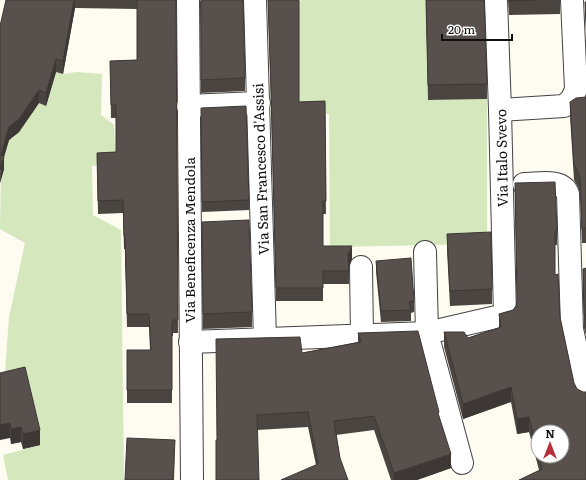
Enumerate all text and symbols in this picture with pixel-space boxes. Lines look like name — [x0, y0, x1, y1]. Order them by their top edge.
scale bar — [442, 16, 512, 42]
text: 20 m — [448, 20, 475, 38]
street label: Via San Francesco d'Assisi — [247, 82, 273, 255]
street label: Via Italo Svevo — [490, 109, 512, 207]
street label: Via Beneficenza Mendola — [179, 156, 199, 323]
north arrow — [530, 424, 570, 464]
text: N — [545, 425, 555, 441]

